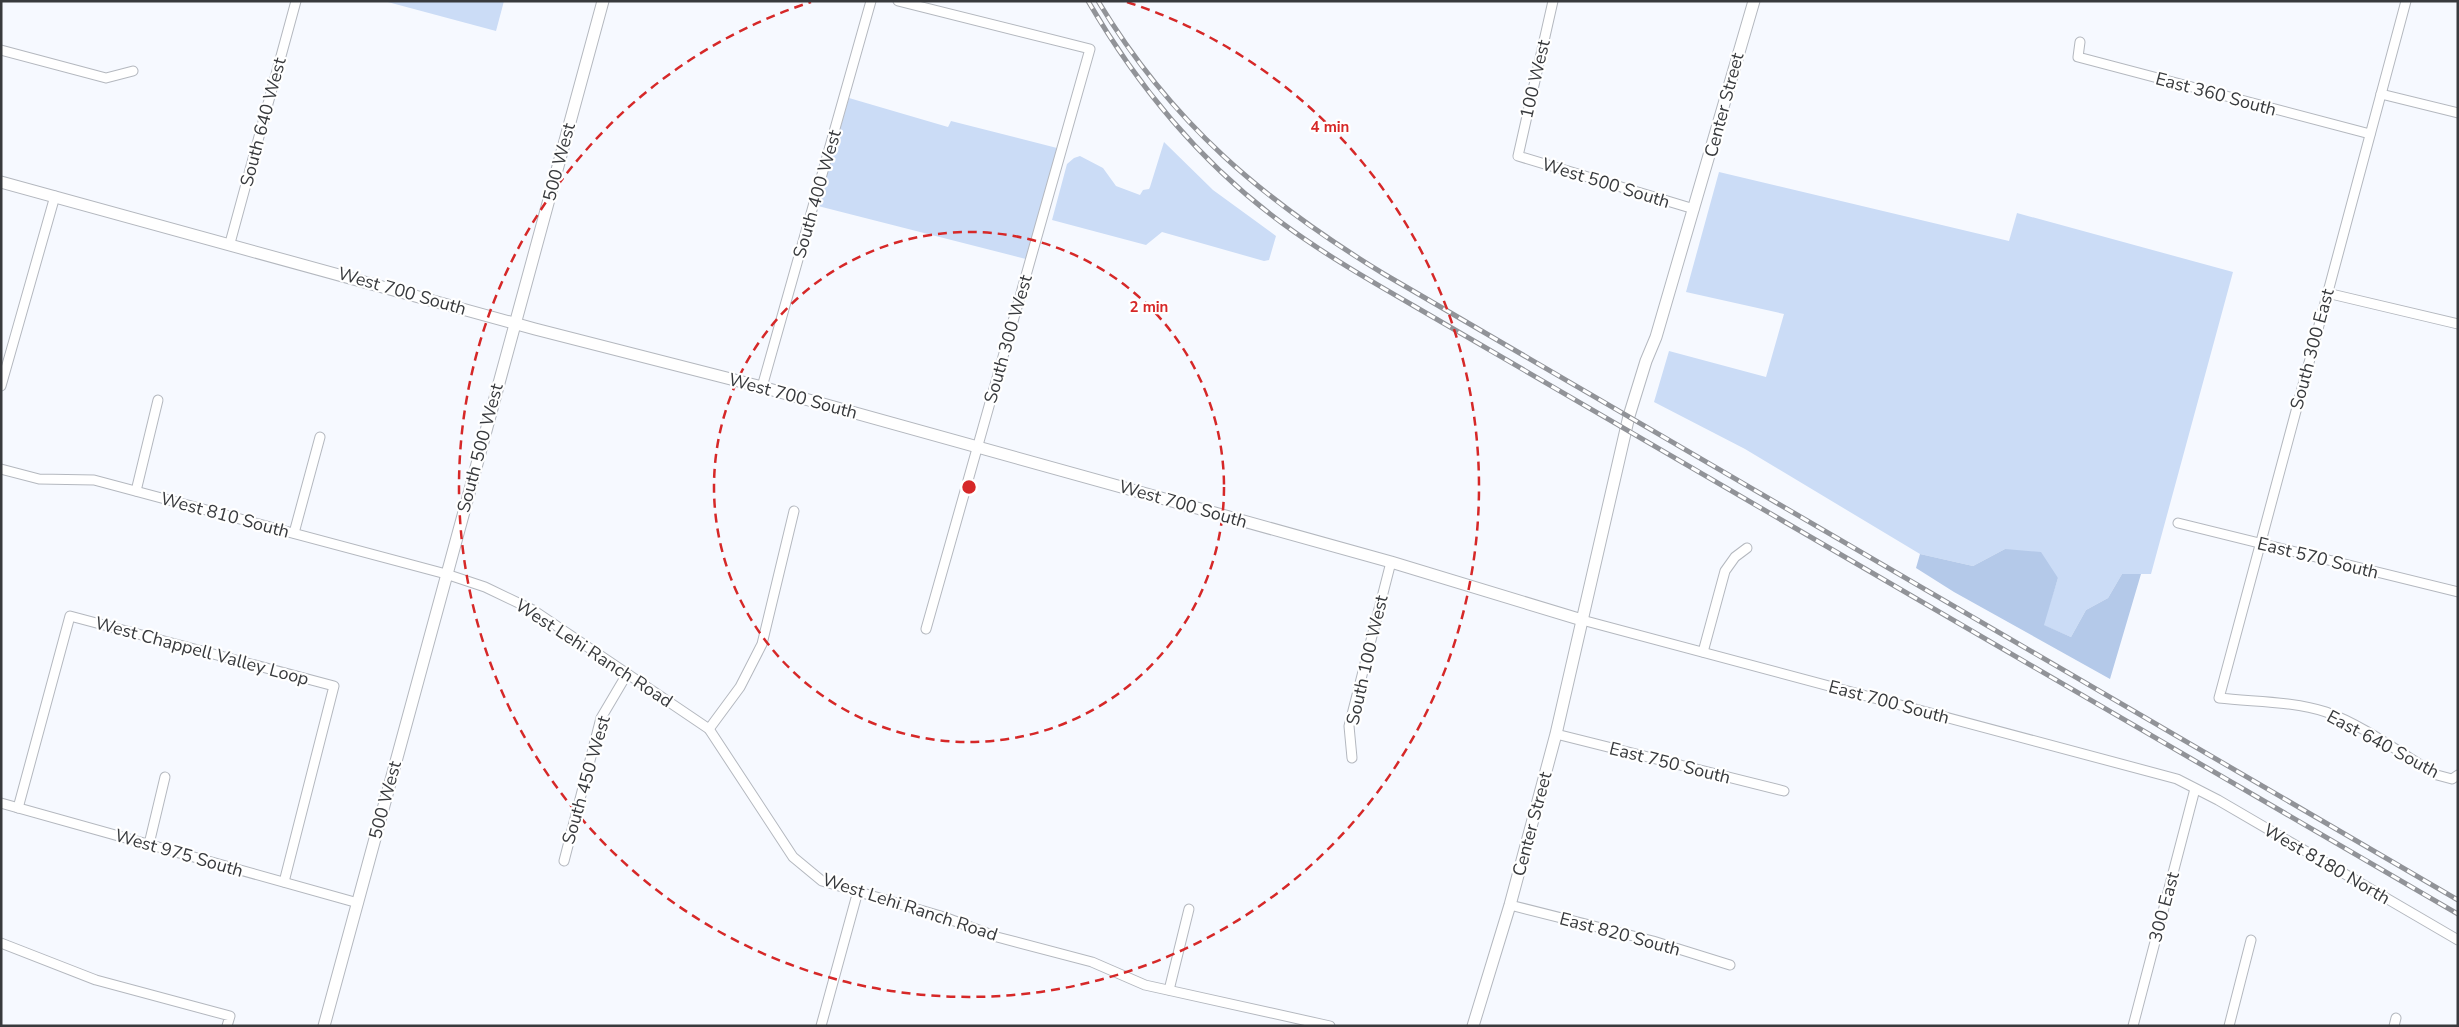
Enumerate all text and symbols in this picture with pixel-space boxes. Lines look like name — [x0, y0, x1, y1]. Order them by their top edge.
street label: 100 West — [1514, 37, 1556, 121]
street label: Center Street — [1699, 49, 1750, 160]
street label: South 640 West — [234, 54, 292, 189]
street label: East 360 South — [2153, 66, 2279, 122]
text: 4 min — [1311, 117, 1349, 137]
street label: 500 West — [537, 119, 581, 204]
street label: South 400 West — [787, 126, 847, 261]
street label: West 500 South — [1539, 152, 1673, 214]
street label: West 700 South — [335, 261, 469, 321]
street label: South 300 West — [978, 271, 1038, 406]
street label: South 300 East — [2284, 285, 2340, 412]
text: 2 min — [1130, 297, 1168, 317]
street label: West 700 South — [726, 367, 860, 425]
street label: South 500 West — [451, 380, 509, 515]
street label: West 700 South — [1116, 474, 1250, 534]
centre of rings — [960, 478, 978, 496]
street label: West 810 South — [158, 486, 292, 544]
street label: East 570 South — [2255, 531, 2381, 585]
street label: South 100 West — [1340, 592, 1394, 727]
street label: West Lehi Ranch Road — [511, 593, 677, 713]
street label: West Chappell Valley Loop — [92, 611, 312, 691]
street label: East 700 South — [1826, 674, 1952, 730]
street label: East 640 South — [2323, 704, 2443, 784]
street label: South 450 West — [556, 712, 616, 847]
street label: East 750 South — [1607, 736, 1733, 790]
street label: 500 West — [363, 757, 407, 842]
street label: Center Street — [1507, 768, 1558, 879]
street label: West 8180 North — [2259, 818, 2395, 910]
street label: West 975 South — [112, 823, 246, 883]
street label: West Lehi Ranch Road — [819, 867, 1001, 947]
street label: 300 East — [2143, 869, 2185, 945]
street label: East 820 South — [1557, 906, 1683, 962]

